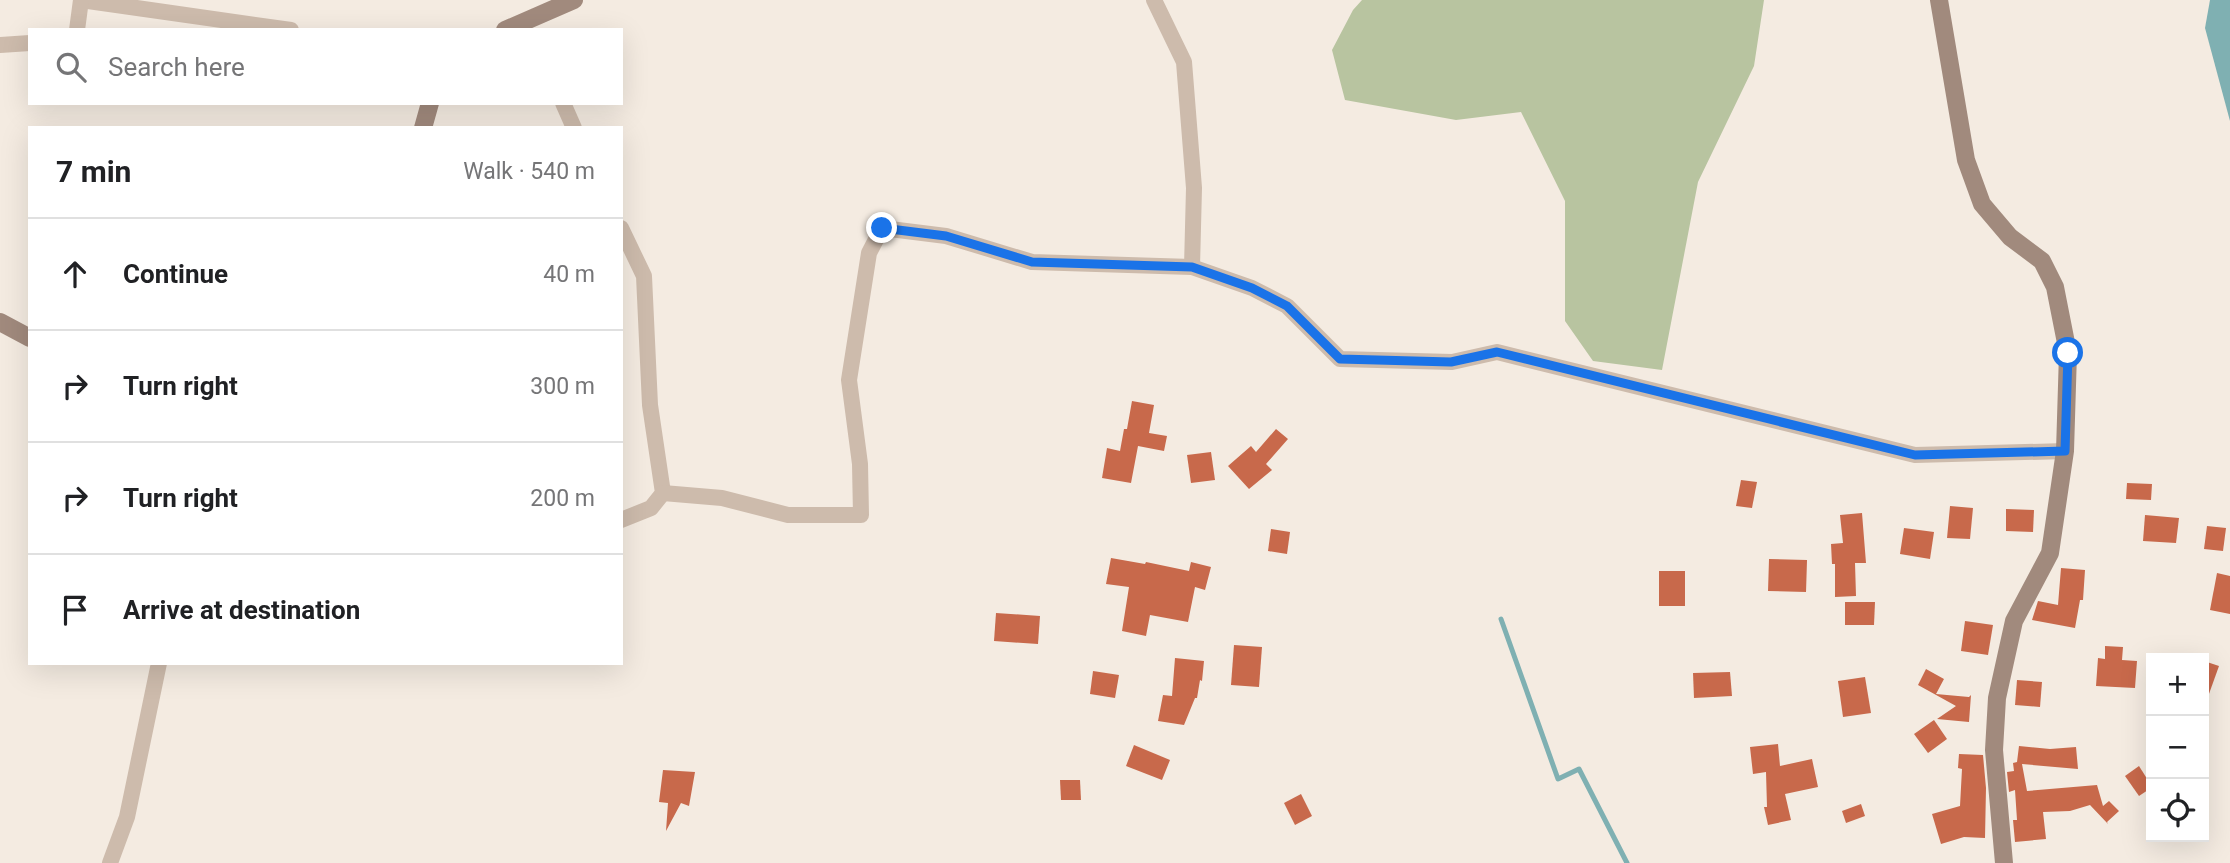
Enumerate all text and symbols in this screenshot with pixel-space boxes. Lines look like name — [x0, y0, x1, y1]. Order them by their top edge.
search box — [28, 28, 623, 105]
icon: search — [52, 48, 90, 86]
text: Search here — [108, 52, 245, 82]
text: 7 min — [56, 154, 131, 189]
text: Walk · 540 m — [463, 158, 595, 185]
route end — [866, 212, 897, 243]
icon: ahead — [56, 255, 94, 293]
text: Continue — [123, 259, 228, 289]
text: 40 m — [543, 261, 595, 288]
route start — [2052, 337, 2083, 368]
icon: right — [56, 367, 94, 405]
text: Turn right — [123, 371, 238, 401]
text: 300 m — [530, 373, 595, 400]
icon: right — [56, 479, 94, 517]
text: Turn right — [123, 483, 238, 513]
text: 200 m — [530, 485, 595, 512]
icon: arrive — [56, 591, 94, 629]
text: Arrive at destination — [123, 595, 360, 625]
map controls — [2146, 653, 2209, 842]
button: + — [2146, 653, 2209, 716]
button: − — [2146, 716, 2209, 779]
button: locate — [2146, 779, 2209, 842]

